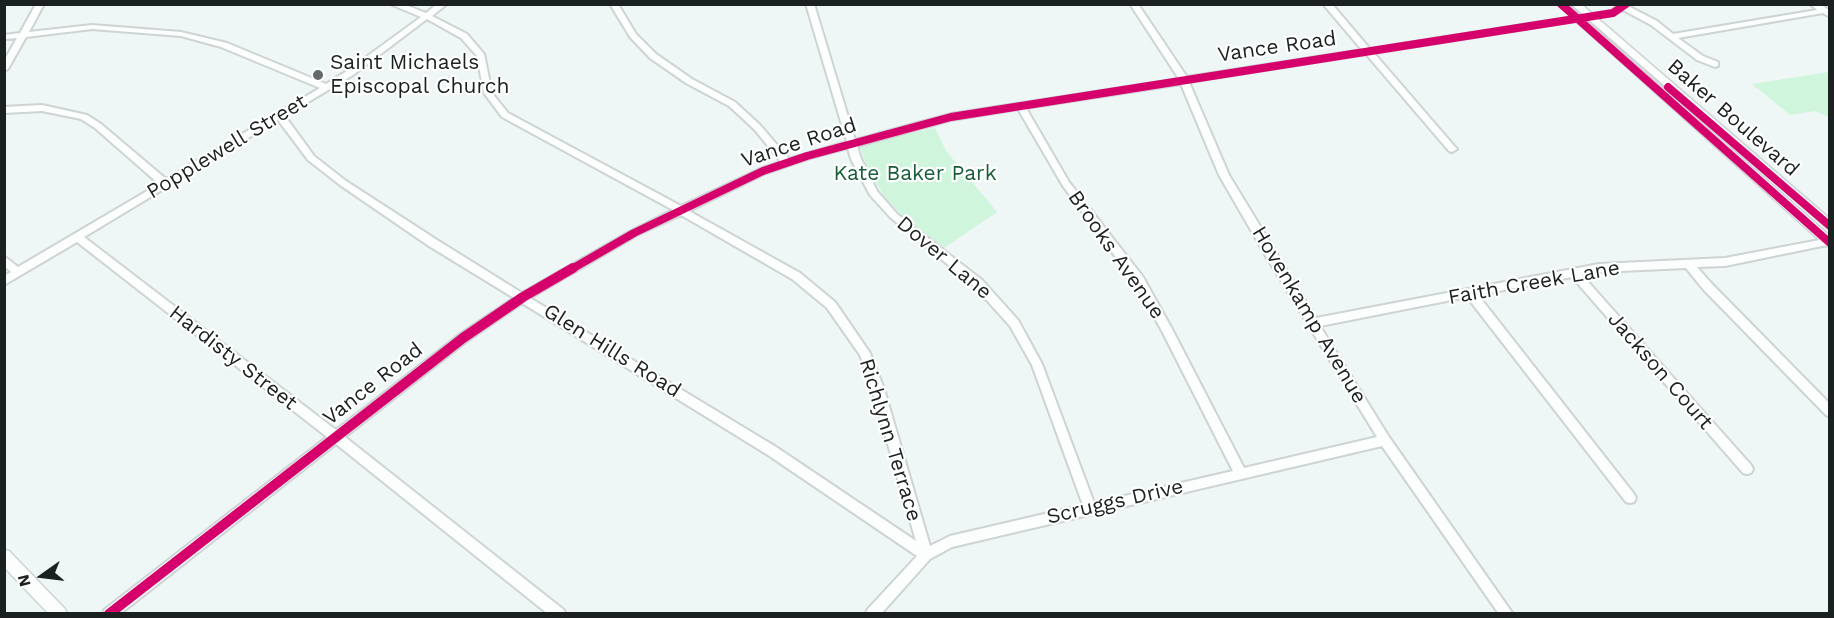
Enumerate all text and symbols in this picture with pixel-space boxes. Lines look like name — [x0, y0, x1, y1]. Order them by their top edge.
street label: Vance Road — [1216, 26, 1338, 68]
place label: Saint Michaels Episcopal Church — [330, 50, 510, 100]
street label: Baker Boulevard — [1662, 54, 1804, 182]
marker: Saint Michaels Episcopal Church — [311, 68, 325, 82]
street label: Popplewell Street — [142, 89, 312, 205]
street label: Vance Road — [738, 113, 860, 173]
park label: Kate Baker Park — [833, 161, 997, 187]
street label: Brooks Avenue — [1062, 186, 1170, 324]
street label: Dover Lane — [891, 211, 997, 305]
street label: Hovenkamp Avenue — [1246, 222, 1372, 408]
street label: Faith Creek Lane — [1446, 256, 1622, 310]
street label: Glen Hills Road — [539, 299, 685, 403]
street label: Hardisty Street — [164, 300, 302, 416]
street label: Jackson Court — [1602, 307, 1718, 435]
street label: Vance Road — [318, 337, 428, 431]
street label: Richlynn Terrace — [853, 355, 927, 525]
street label: Scruggs Drive — [1044, 474, 1186, 530]
north arrow — [12, 546, 72, 606]
text: N — [13, 572, 35, 589]

